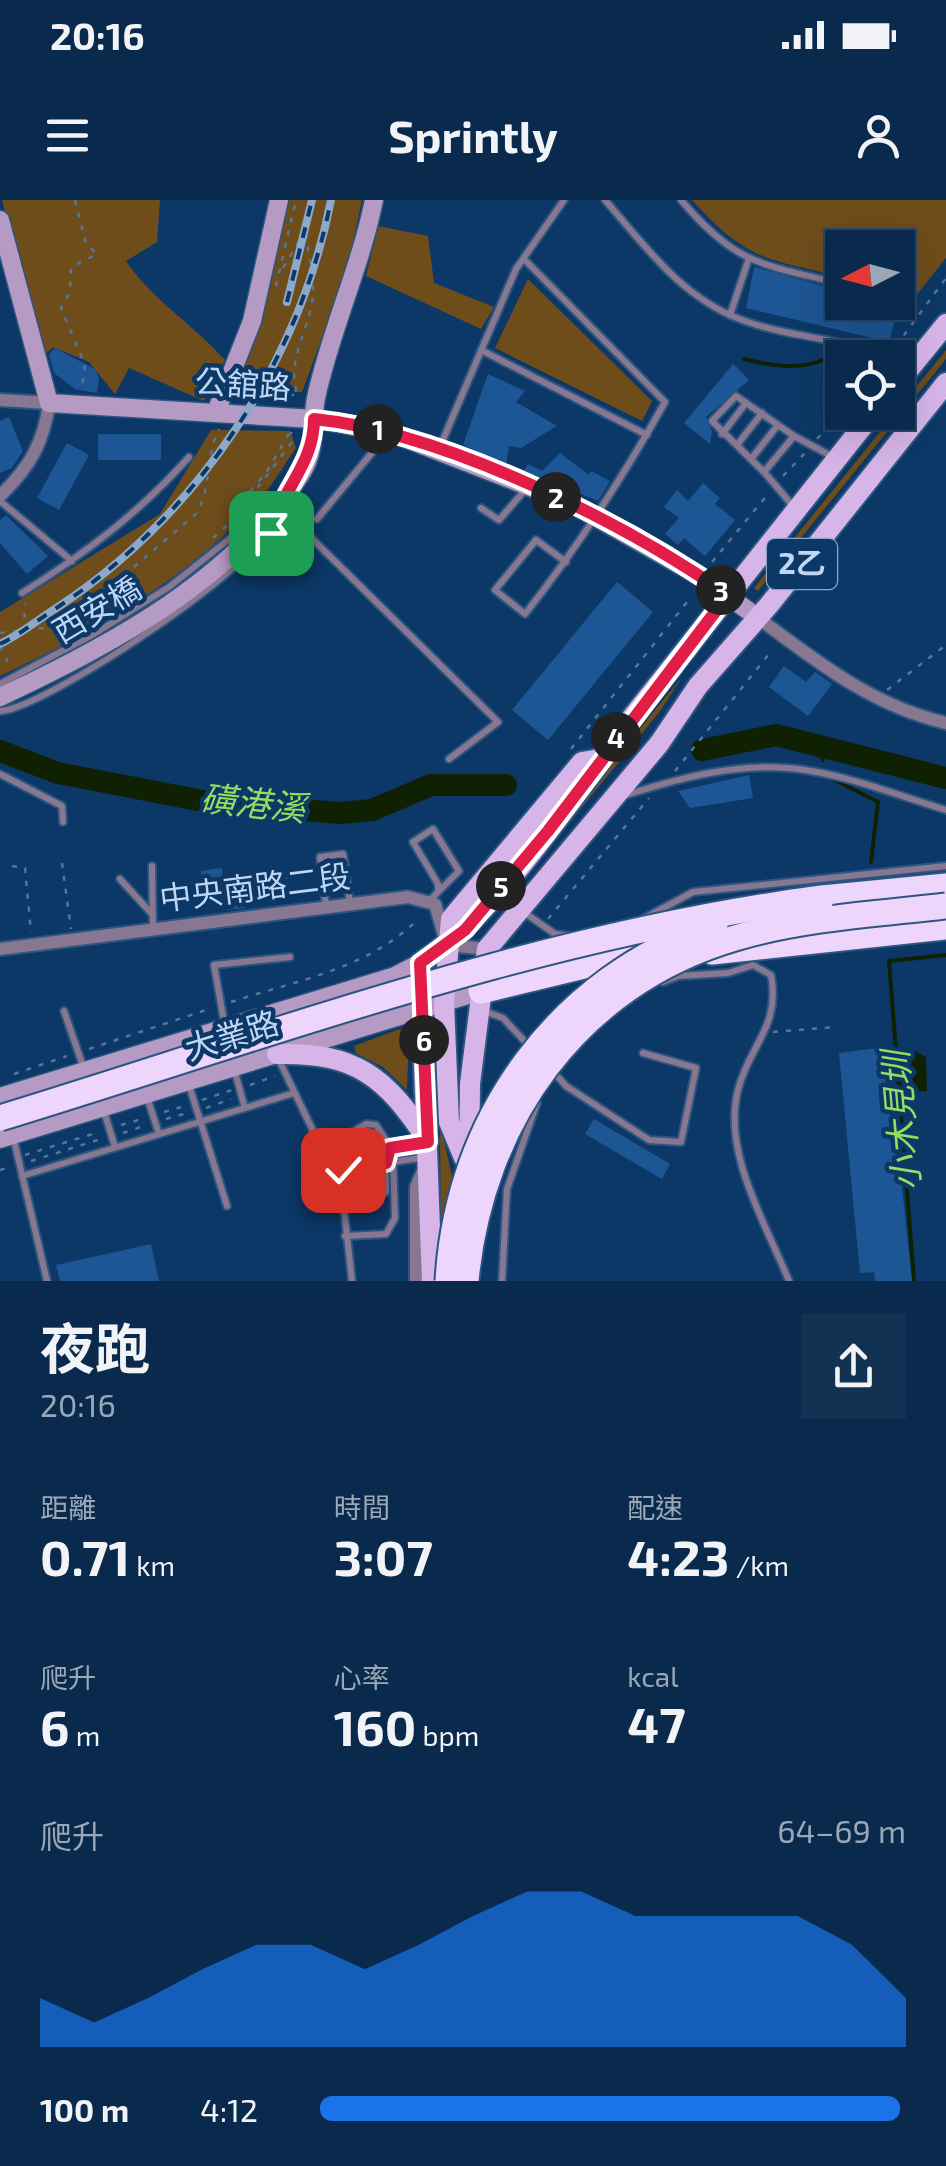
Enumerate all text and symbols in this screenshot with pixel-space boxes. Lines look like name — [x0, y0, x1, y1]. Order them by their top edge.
text: 20:16 — [50, 12, 145, 58]
icon: menu — [40, 108, 95, 163]
text: Sprintly — [388, 108, 558, 162]
icon: person — [851, 108, 906, 163]
north arrow — [825, 230, 915, 320]
map controls — [825, 230, 915, 430]
button: locate — [825, 340, 915, 430]
street label: 公舘路 — [194, 361, 292, 405]
pin: 1 — [353, 404, 403, 454]
text: 1 — [372, 412, 384, 446]
pin: 2 — [531, 472, 581, 522]
text: 2 — [548, 480, 564, 514]
pin — [229, 491, 314, 576]
icon: arrive — [244, 506, 299, 561]
road number: 2乙 — [767, 539, 837, 589]
pin: 3 — [696, 565, 746, 615]
street label: 西安橋 — [45, 567, 147, 649]
text: 3 — [713, 573, 729, 607]
pin: 4 — [591, 712, 641, 762]
text: 4 — [607, 720, 625, 754]
water label: 磺港溪 — [199, 776, 313, 829]
street label: 中央南路二段 — [157, 855, 352, 917]
pin: 5 — [476, 861, 526, 911]
text: 5 — [493, 869, 509, 903]
street label: 大業路 — [180, 1002, 283, 1066]
pin: 6 — [399, 1015, 449, 1065]
text: 6 — [416, 1023, 432, 1057]
water label: 小木見圳 — [873, 1045, 927, 1193]
pin — [301, 1128, 386, 1213]
icon: check — [316, 1143, 371, 1198]
text: 夜跑 — [40, 1314, 150, 1380]
button: share — [801, 1314, 906, 1419]
text: 20:16 — [40, 1385, 116, 1423]
text: 距離 — [40, 1490, 96, 1524]
text: 時間 — [334, 1490, 390, 1524]
text: 配速 — [627, 1490, 683, 1524]
text: 0.71 — [40, 1526, 130, 1586]
text: 3:07 — [334, 1526, 433, 1586]
text: 4:23 — [627, 1526, 729, 1586]
text: km — [130, 1548, 175, 1582]
text: /km — [729, 1548, 789, 1582]
text: kcal — [627, 1659, 679, 1693]
text: 爬升 — [40, 1660, 96, 1694]
text: 心率 — [334, 1660, 390, 1694]
text: 47 — [627, 1693, 686, 1753]
text: 6 — [40, 1696, 70, 1756]
text: 160 — [334, 1696, 416, 1756]
text: m — [70, 1718, 100, 1752]
text: bpm — [416, 1718, 479, 1752]
text: 64–69 m — [777, 1811, 906, 1849]
text: 爬升 — [40, 1816, 104, 1854]
text: 100 m — [40, 2090, 129, 2128]
text: 4:12 — [200, 2090, 258, 2128]

